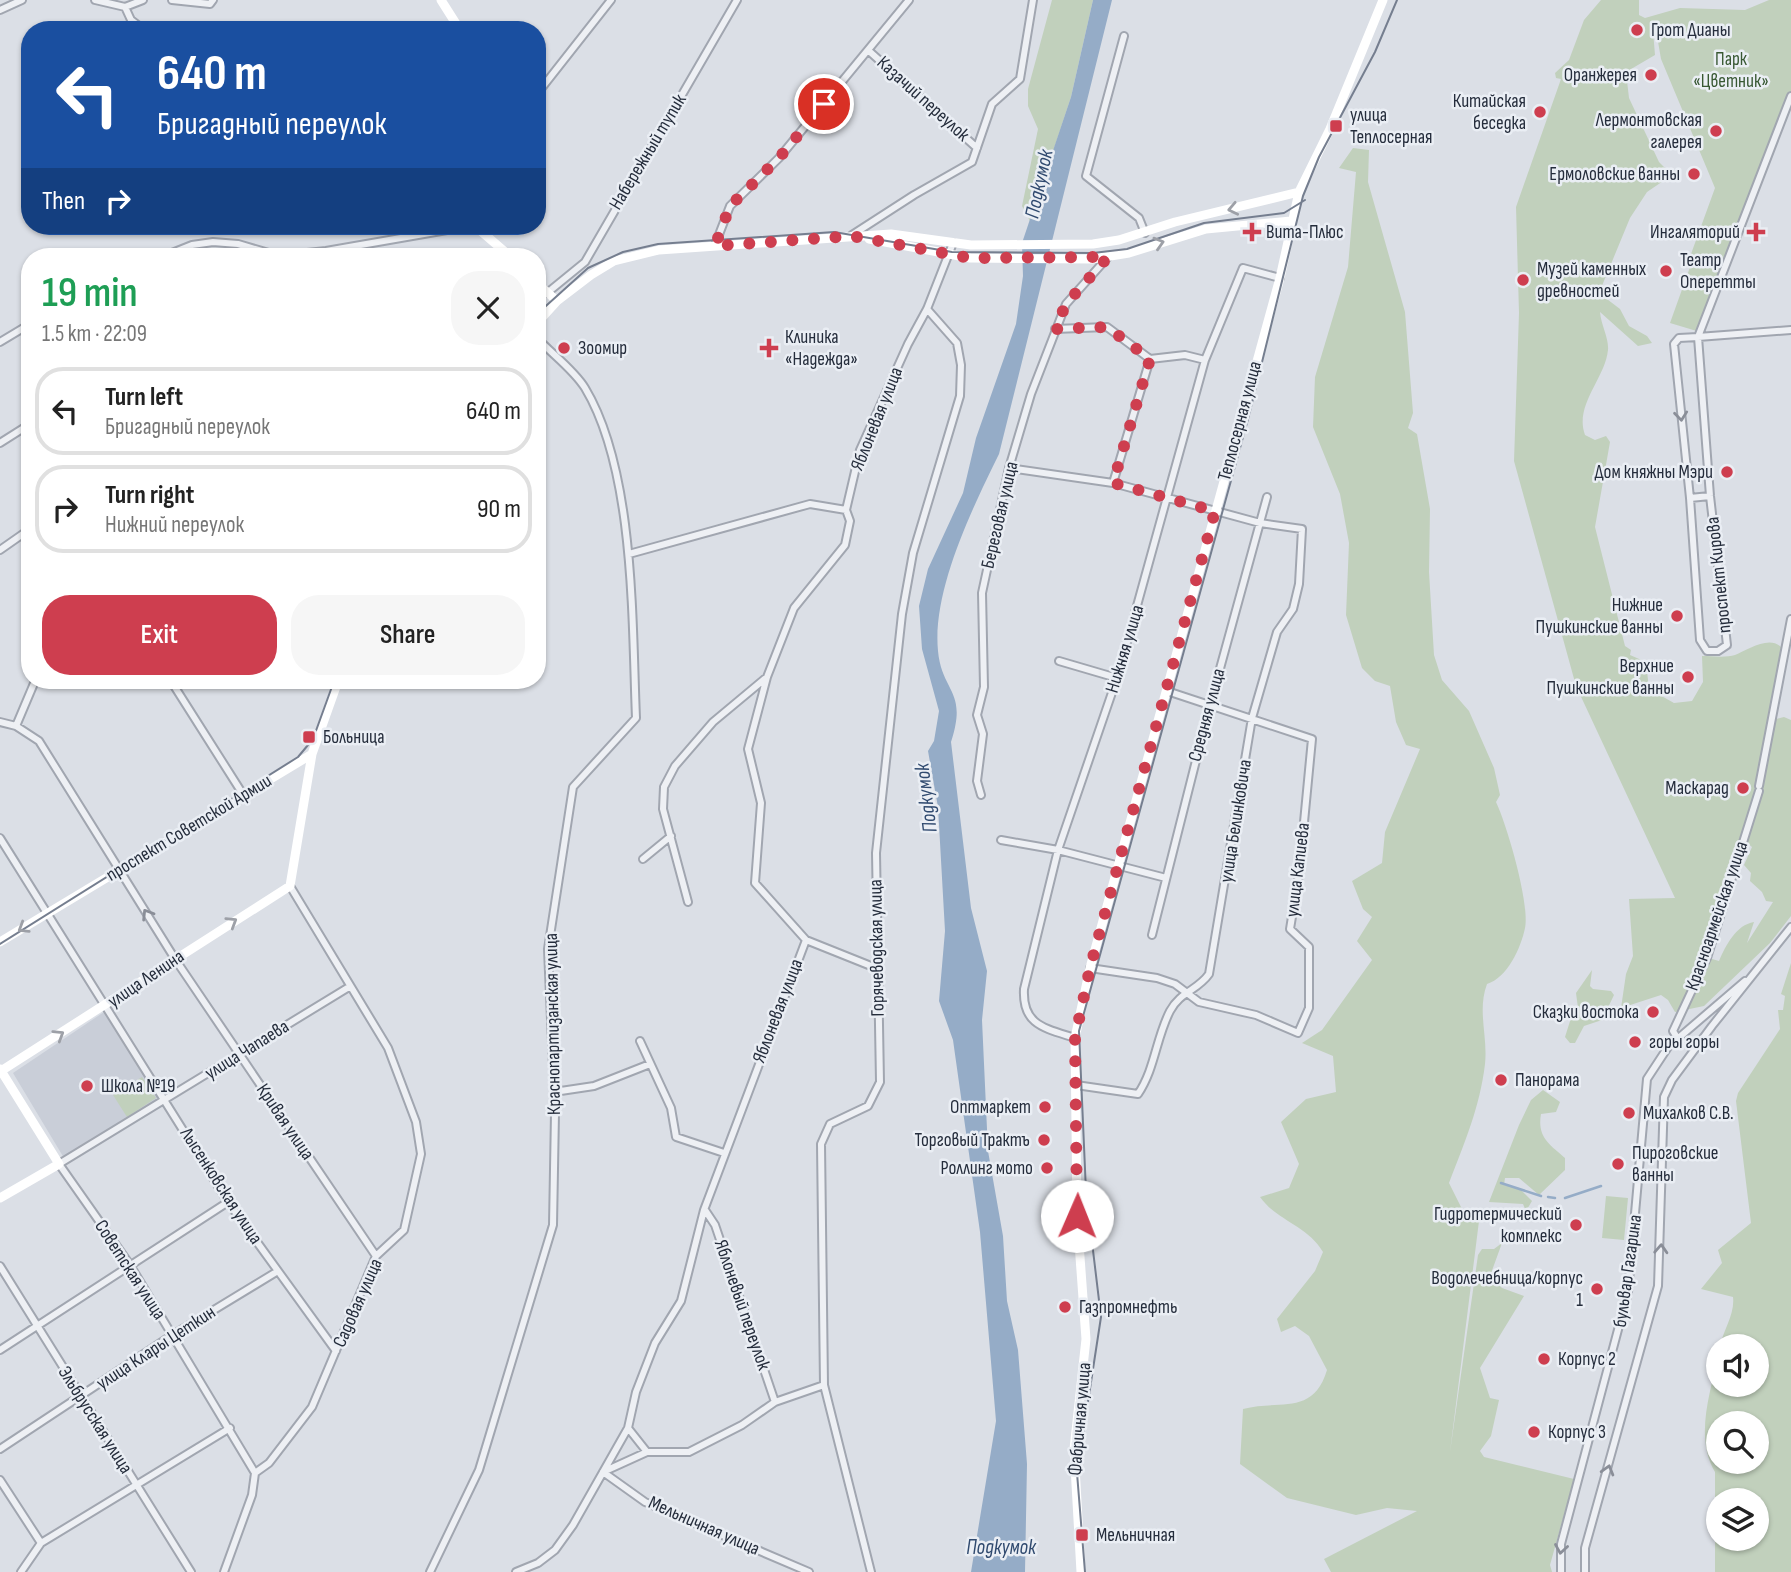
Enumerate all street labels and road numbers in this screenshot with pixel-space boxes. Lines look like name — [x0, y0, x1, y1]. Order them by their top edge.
street label: Казачий переулок — [872, 51, 975, 147]
street label: Набережный тупик — [604, 89, 692, 214]
street label: Теплосерная улица — [1213, 359, 1267, 483]
street label: Яблоневая улица — [846, 364, 908, 474]
street label: Береговая улица — [977, 459, 1023, 571]
street label: проспект Кирова — [1701, 516, 1737, 634]
street label: Нижняя улица — [1101, 602, 1149, 696]
street label: Средняя улица — [1184, 666, 1230, 764]
street label: улица Белинковича — [1215, 758, 1257, 884]
street label: проспект Советской Армии — [102, 769, 276, 887]
street label: улица Капиева — [1281, 822, 1315, 918]
street label: Красноармейская улица — [1681, 838, 1753, 994]
street label: Горячеводская улица — [864, 879, 890, 1017]
street label: Краснопартизанская улица — [540, 933, 566, 1115]
street label: улица Ленина — [103, 945, 189, 1013]
street label: Яблоневая улица — [748, 956, 808, 1066]
street label: улица Чапаева — [201, 1015, 293, 1085]
street label: Кривая улица — [251, 1079, 319, 1165]
street label: Лысенковская улица — [174, 1123, 267, 1249]
street label: бульвар Гагарина — [1609, 1213, 1647, 1329]
street label: Советская улица — [89, 1216, 171, 1324]
street label: Яблоневый переулок — [709, 1237, 775, 1374]
street label: Садовая улица — [328, 1255, 388, 1351]
street label: улица Клары Цеткин — [92, 1301, 220, 1395]
street label: Эльбрусская улица — [53, 1362, 137, 1478]
street label: Фабричная улица — [1064, 1362, 1096, 1476]
street label: Мельничная улица — [645, 1491, 763, 1561]

